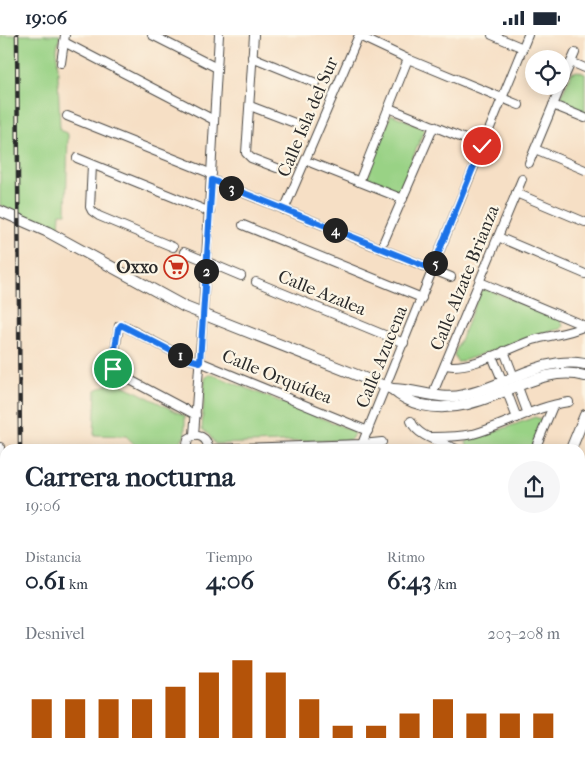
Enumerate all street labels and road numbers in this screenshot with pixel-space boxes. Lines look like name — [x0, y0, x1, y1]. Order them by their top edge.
street label: Calle Isla del Sur — [273, 54, 343, 180]
street label: Calle Alzate Brianza — [426, 202, 504, 354]
street label: Calle Azalea — [275, 266, 370, 320]
street label: Calle Azucena — [352, 302, 412, 411]
street label: Calle Orquídea — [219, 345, 336, 409]

